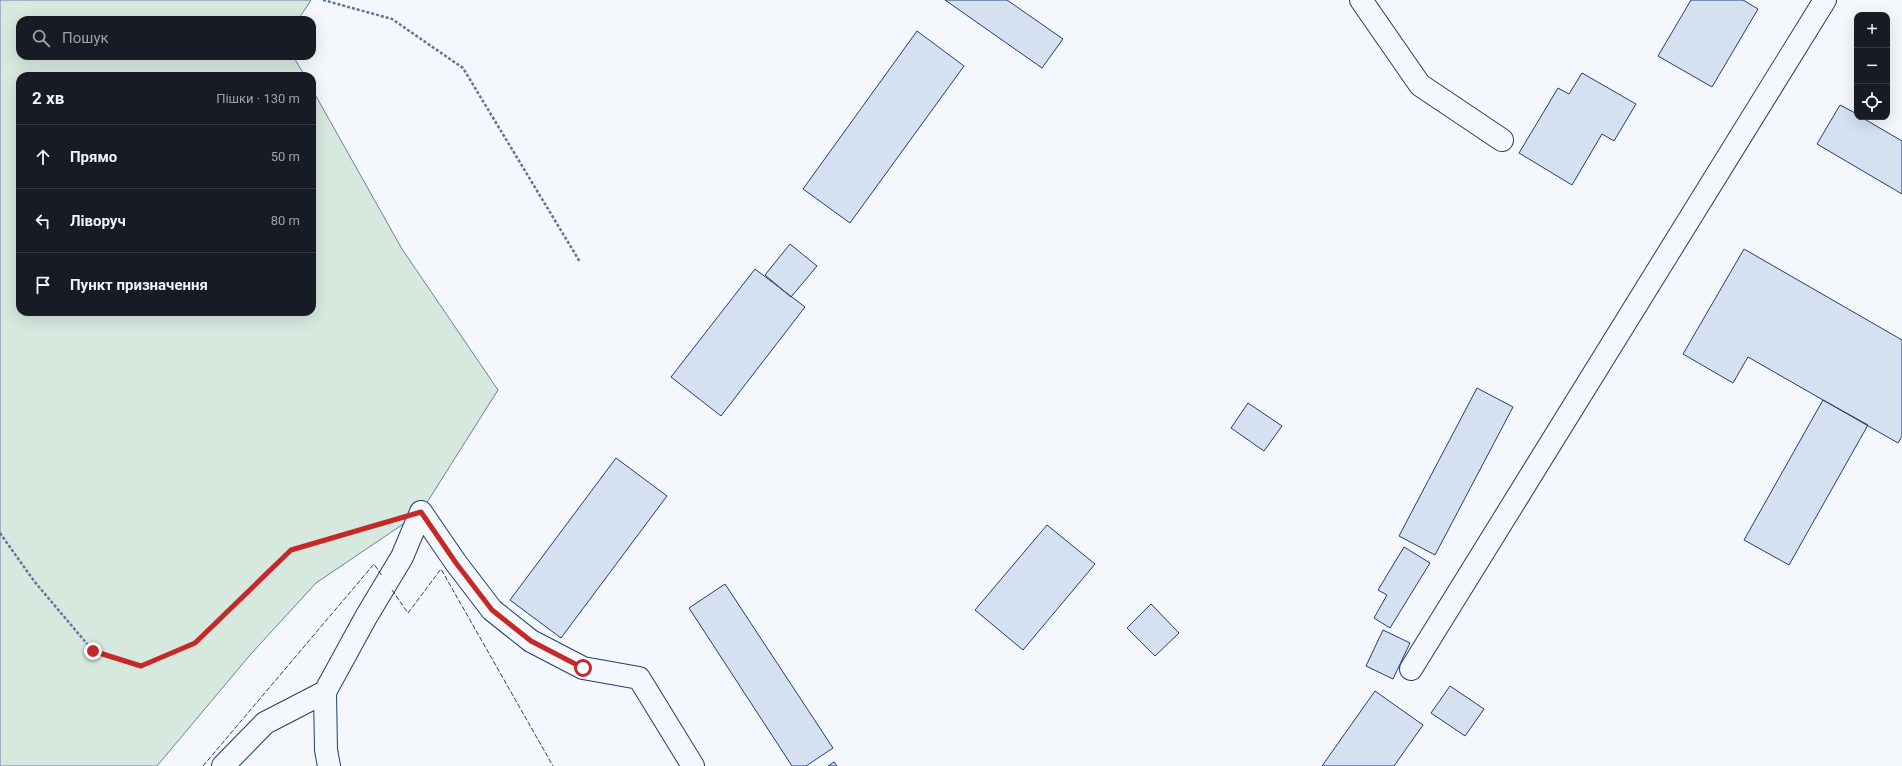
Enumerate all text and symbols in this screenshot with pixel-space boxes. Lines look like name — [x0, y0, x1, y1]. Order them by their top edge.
map controls — [1854, 12, 1890, 120]
button: + — [1854, 12, 1890, 48]
search box — [16, 16, 316, 60]
icon: search — [30, 27, 52, 49]
text: Пошук — [62, 29, 109, 47]
button: − — [1854, 48, 1890, 84]
button: locate — [1854, 84, 1890, 120]
text: 2 хв — [32, 88, 64, 108]
text: Пішки · 130 m — [216, 91, 300, 106]
icon: ahead — [32, 146, 54, 168]
text: Прямо — [70, 148, 117, 166]
text: 50 m — [271, 149, 300, 164]
icon: left — [32, 210, 54, 232]
text: Ліворуч — [70, 212, 126, 230]
text: 80 m — [271, 213, 300, 228]
icon: arrive — [32, 274, 54, 296]
text: Пункт призначення — [70, 276, 208, 294]
route end — [84, 642, 102, 660]
route start — [574, 659, 592, 677]

